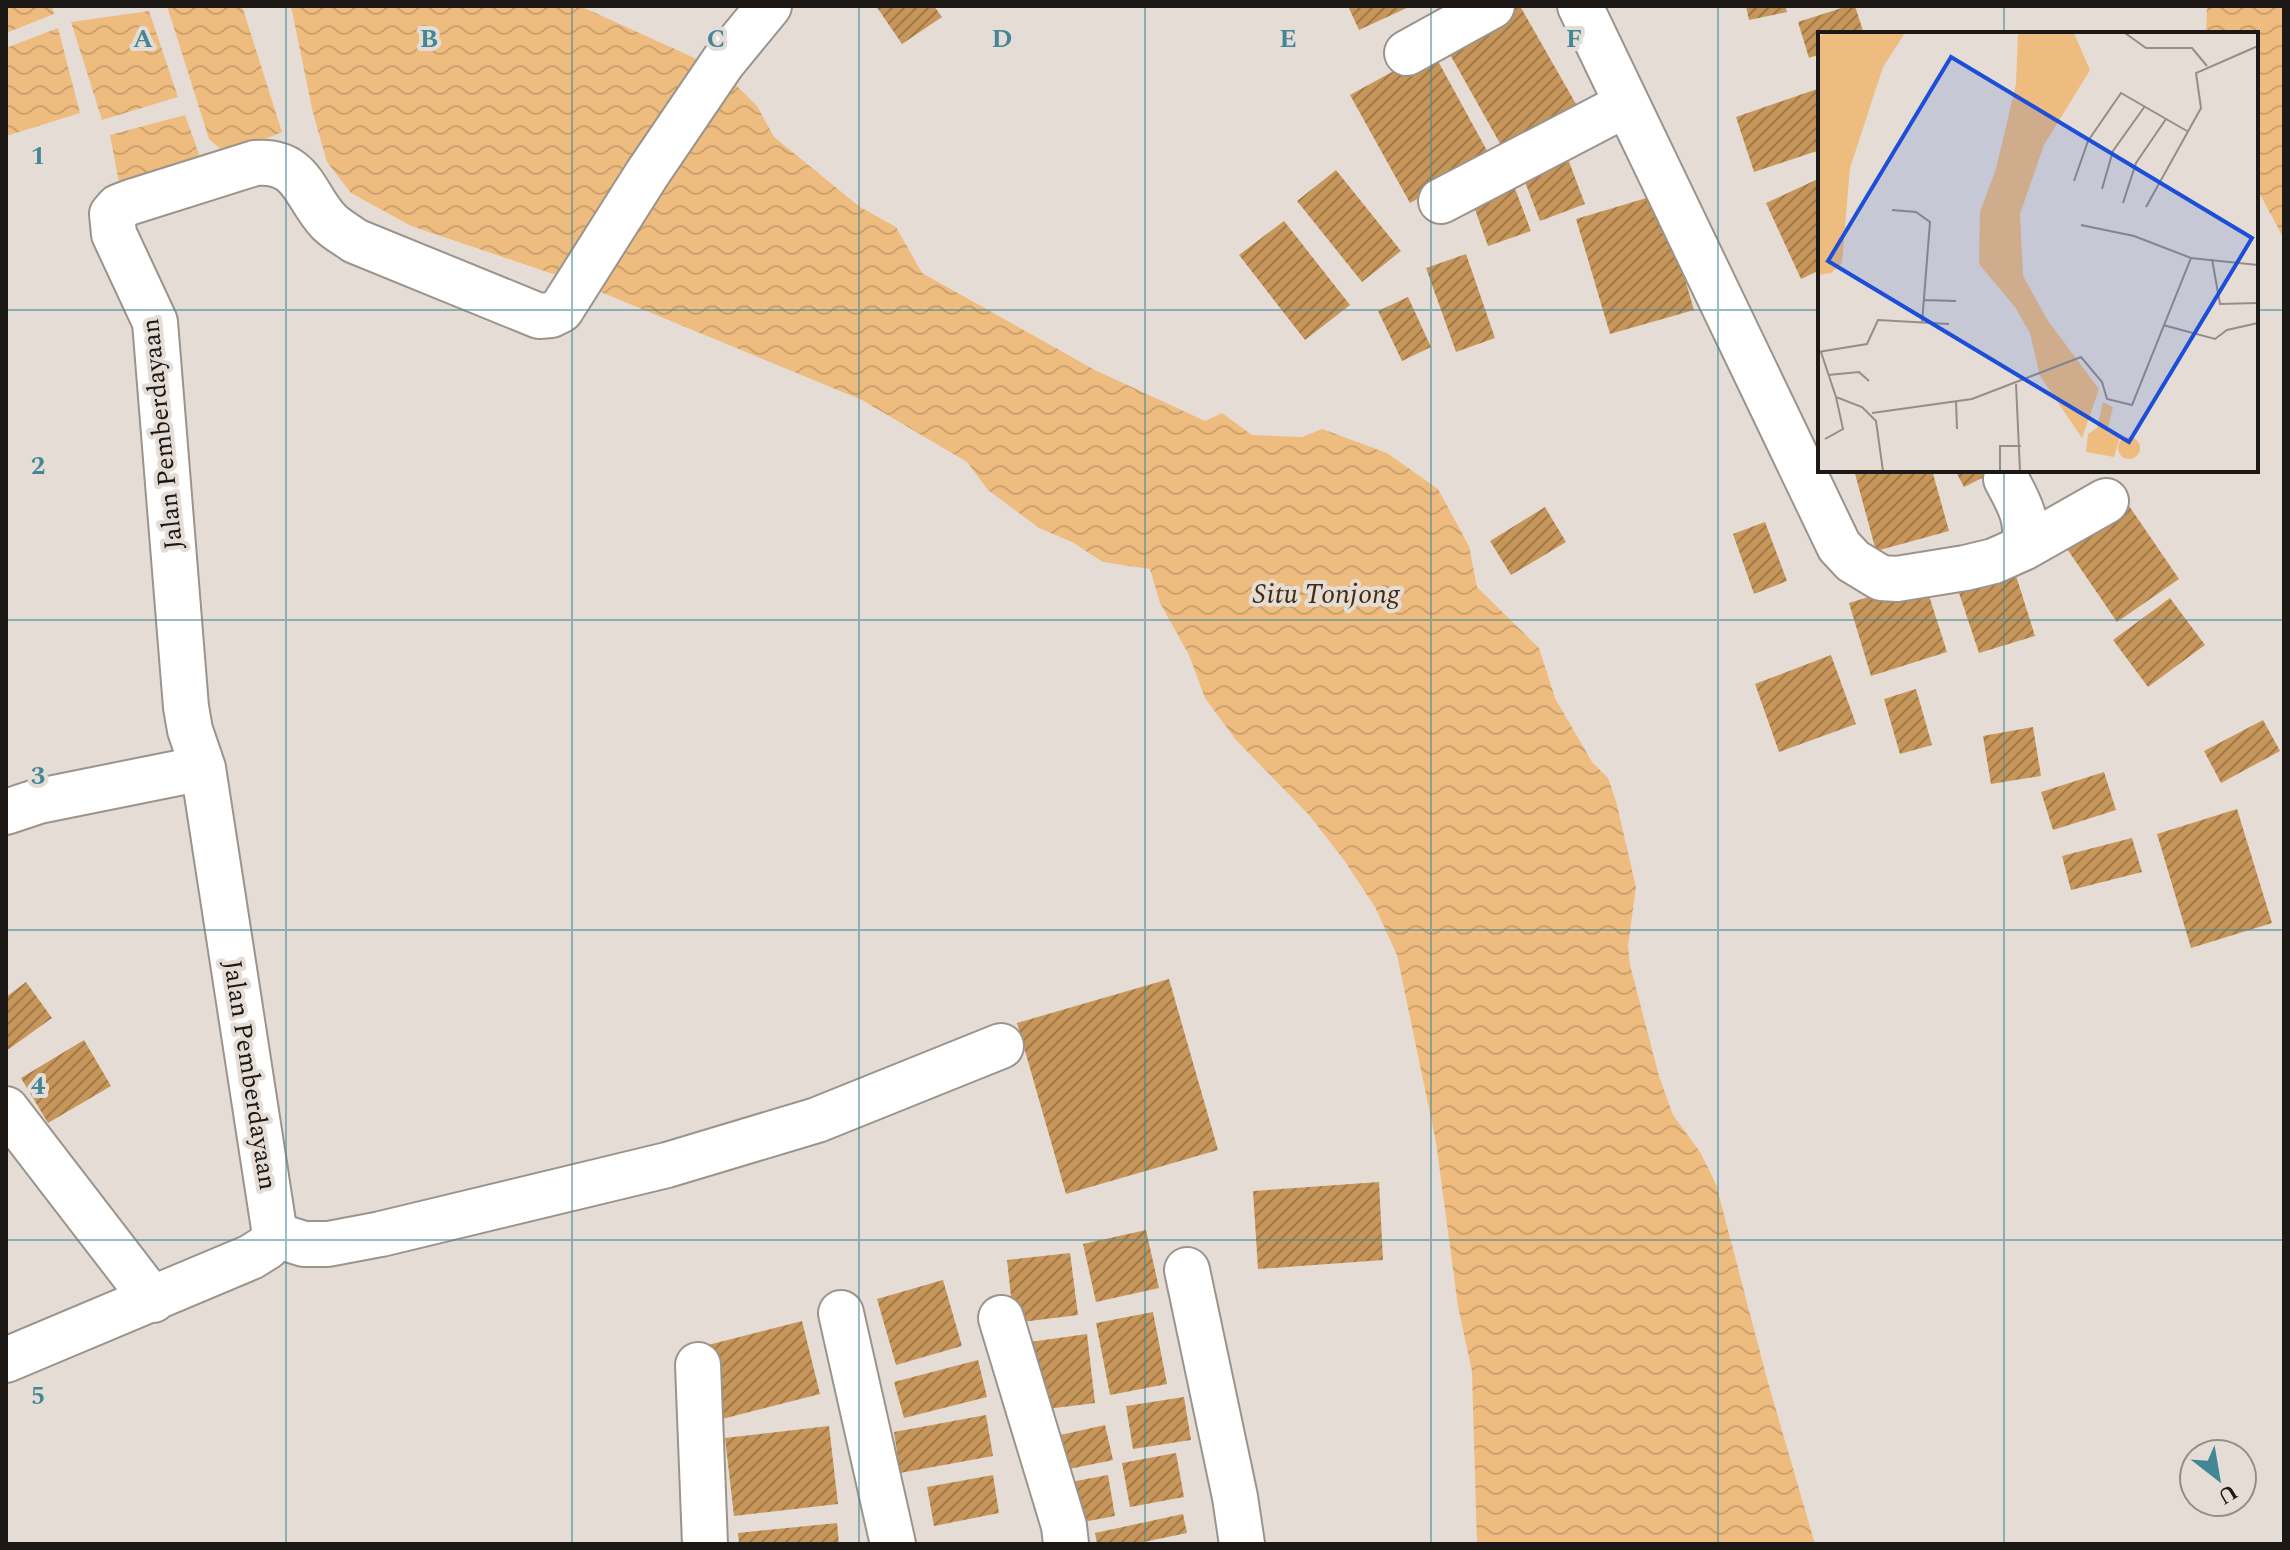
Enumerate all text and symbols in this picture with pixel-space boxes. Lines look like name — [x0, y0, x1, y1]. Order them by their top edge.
text: A — [133, 19, 153, 59]
text: B — [420, 19, 438, 59]
text: C — [707, 19, 725, 59]
text: D — [992, 19, 1012, 59]
text: E — [1279, 19, 1297, 59]
text: F — [1566, 19, 1582, 59]
inset map — [1818, 32, 2258, 472]
text: 1 — [31, 136, 45, 176]
street label: Jalan Pemberdayaan — [130, 316, 194, 552]
text: 2 — [31, 446, 45, 486]
water label: Situ Tonjong — [1253, 573, 1401, 616]
text: 3 — [31, 756, 45, 796]
street label: Jalan Pemberdayaan — [212, 957, 288, 1193]
text: 4 — [31, 1066, 46, 1106]
text: 5 — [31, 1376, 45, 1416]
north arrow — [2178, 1438, 2258, 1518]
text: U — [2211, 1475, 2244, 1513]

